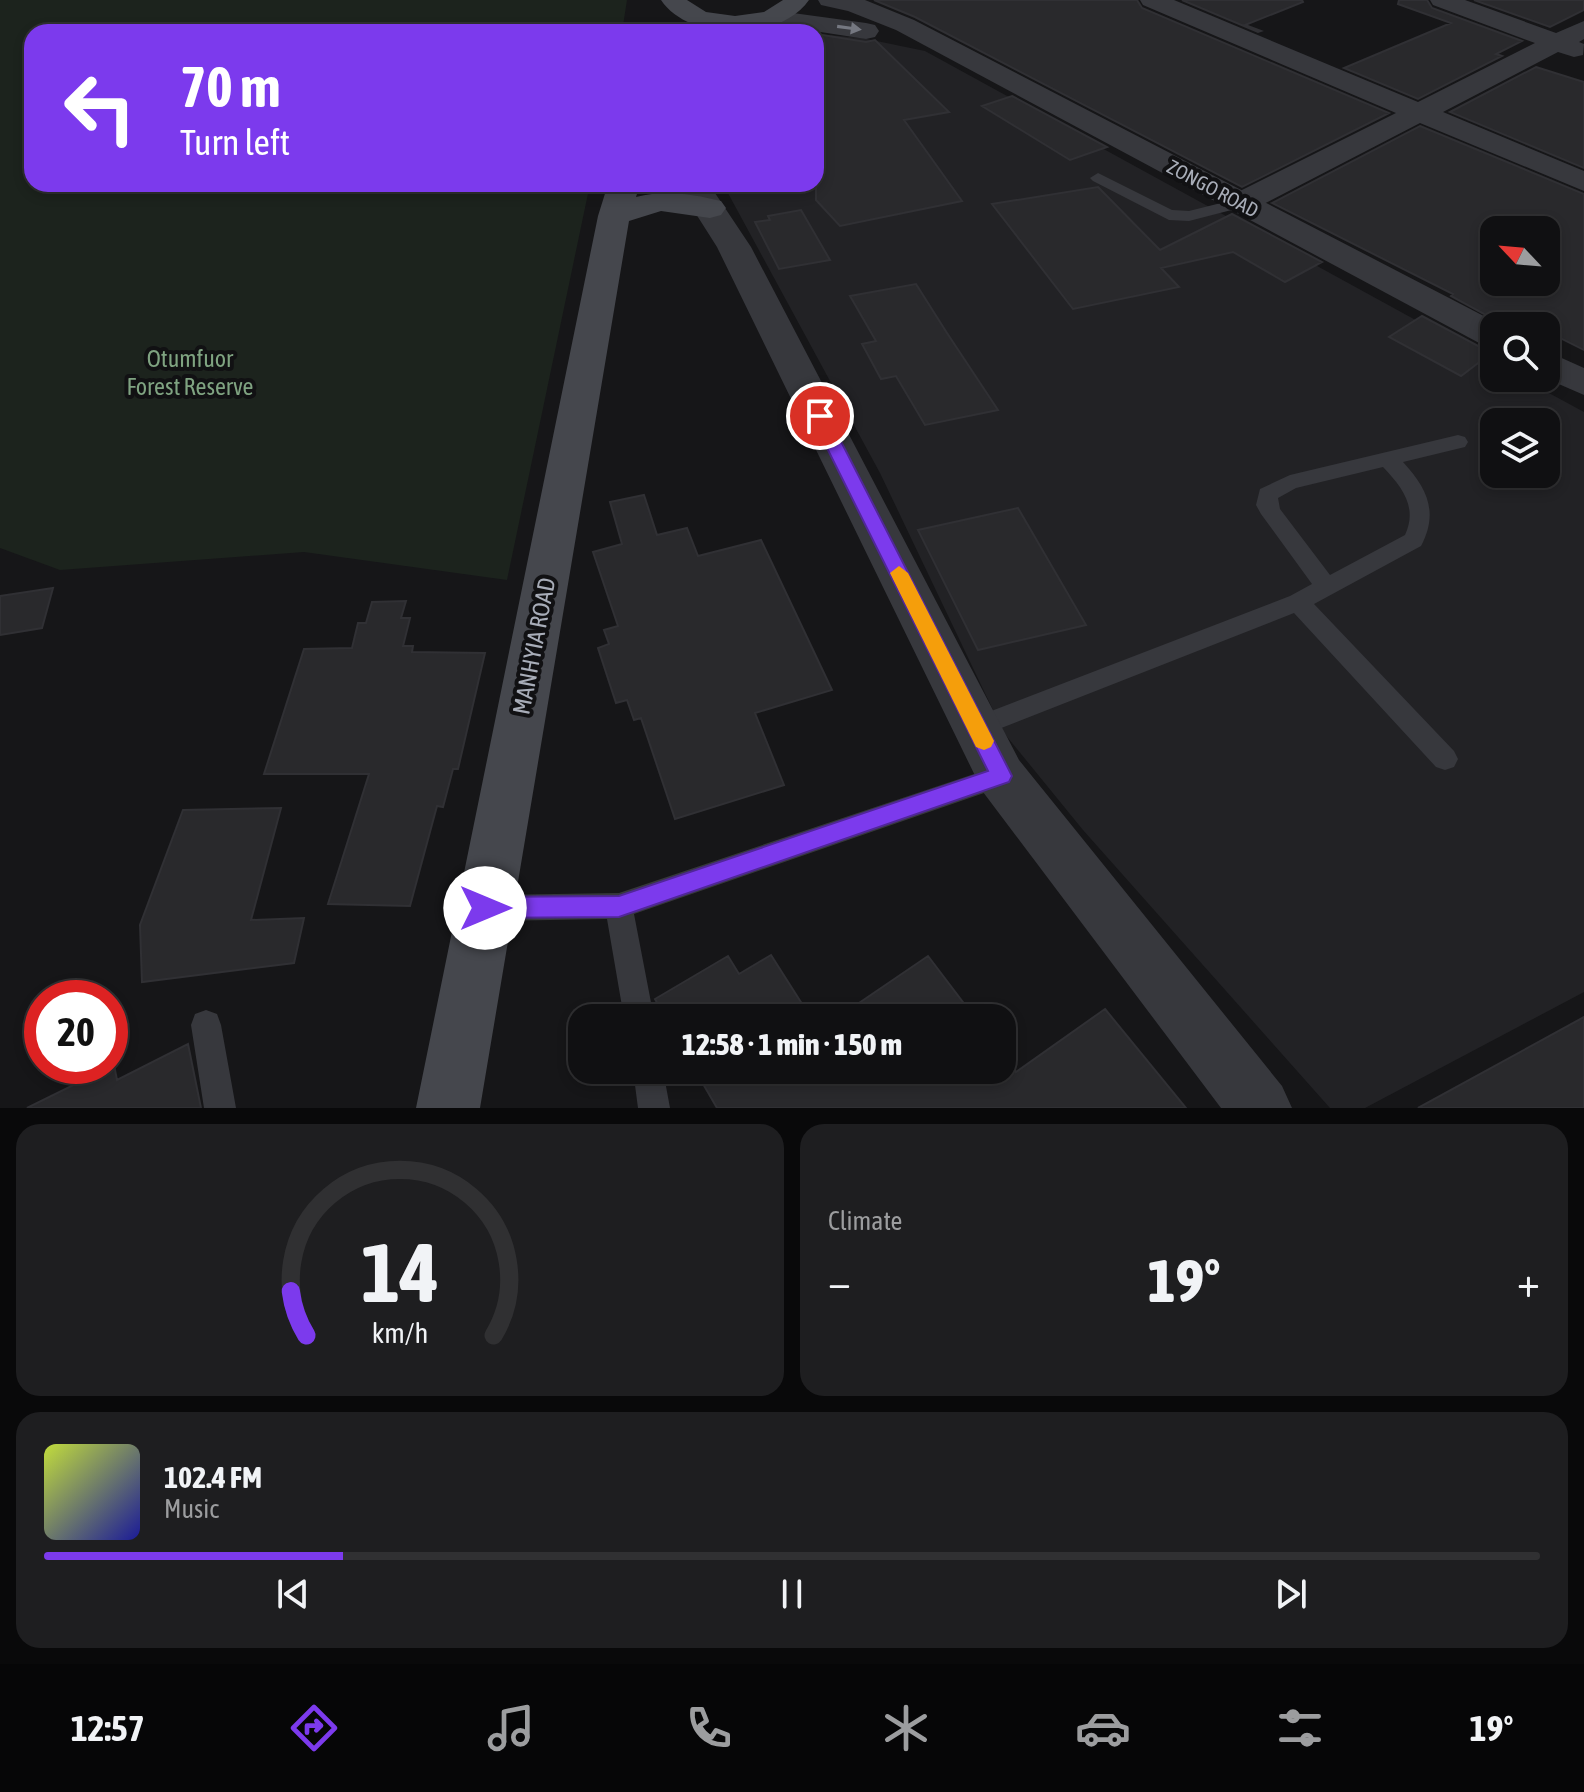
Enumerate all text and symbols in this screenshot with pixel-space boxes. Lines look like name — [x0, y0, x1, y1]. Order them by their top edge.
one-way arrow — [836, 22, 861, 35]
text: 70 m — [180, 55, 281, 119]
icon: left — [48, 56, 152, 160]
text: Turn left — [180, 121, 290, 163]
street label: ZONGO ROAD — [1163, 154, 1263, 222]
north arrow — [1480, 216, 1560, 296]
map controls — [1480, 216, 1560, 488]
button: search — [1480, 312, 1560, 392]
park label: Otumfuor Forest Reserve — [126, 345, 254, 400]
pin — [786, 382, 854, 450]
icon: arrive — [798, 394, 842, 438]
button: layers — [1480, 408, 1560, 488]
street label: MANHYIA ROAD — [508, 575, 560, 717]
position arrow — [443, 866, 527, 950]
speed limit sign: 20 — [24, 980, 128, 1084]
text: 12:58 · 1 min · 150 m — [682, 1027, 902, 1061]
text: Climate — [828, 1206, 902, 1236]
text: 14 — [361, 1224, 439, 1320]
text: 19° — [1148, 1246, 1220, 1315]
text: − — [828, 1256, 851, 1306]
text: + — [1517, 1256, 1540, 1306]
text: km/h — [372, 1316, 428, 1349]
text: 102.4 FM — [164, 1460, 262, 1494]
text: Music — [164, 1494, 219, 1524]
icon: previous — [271, 1572, 315, 1616]
icon: pause — [770, 1572, 814, 1616]
icon: next — [1269, 1572, 1313, 1616]
icon: directions — [286, 1700, 342, 1756]
icon: music — [483, 1700, 539, 1756]
icon: phone — [681, 1700, 737, 1756]
icon: climate — [878, 1700, 934, 1756]
icon: car — [1075, 1700, 1131, 1756]
icon: filters — [1272, 1700, 1328, 1756]
text: 12:57 — [71, 1707, 145, 1749]
text: 19° — [1470, 1707, 1513, 1749]

